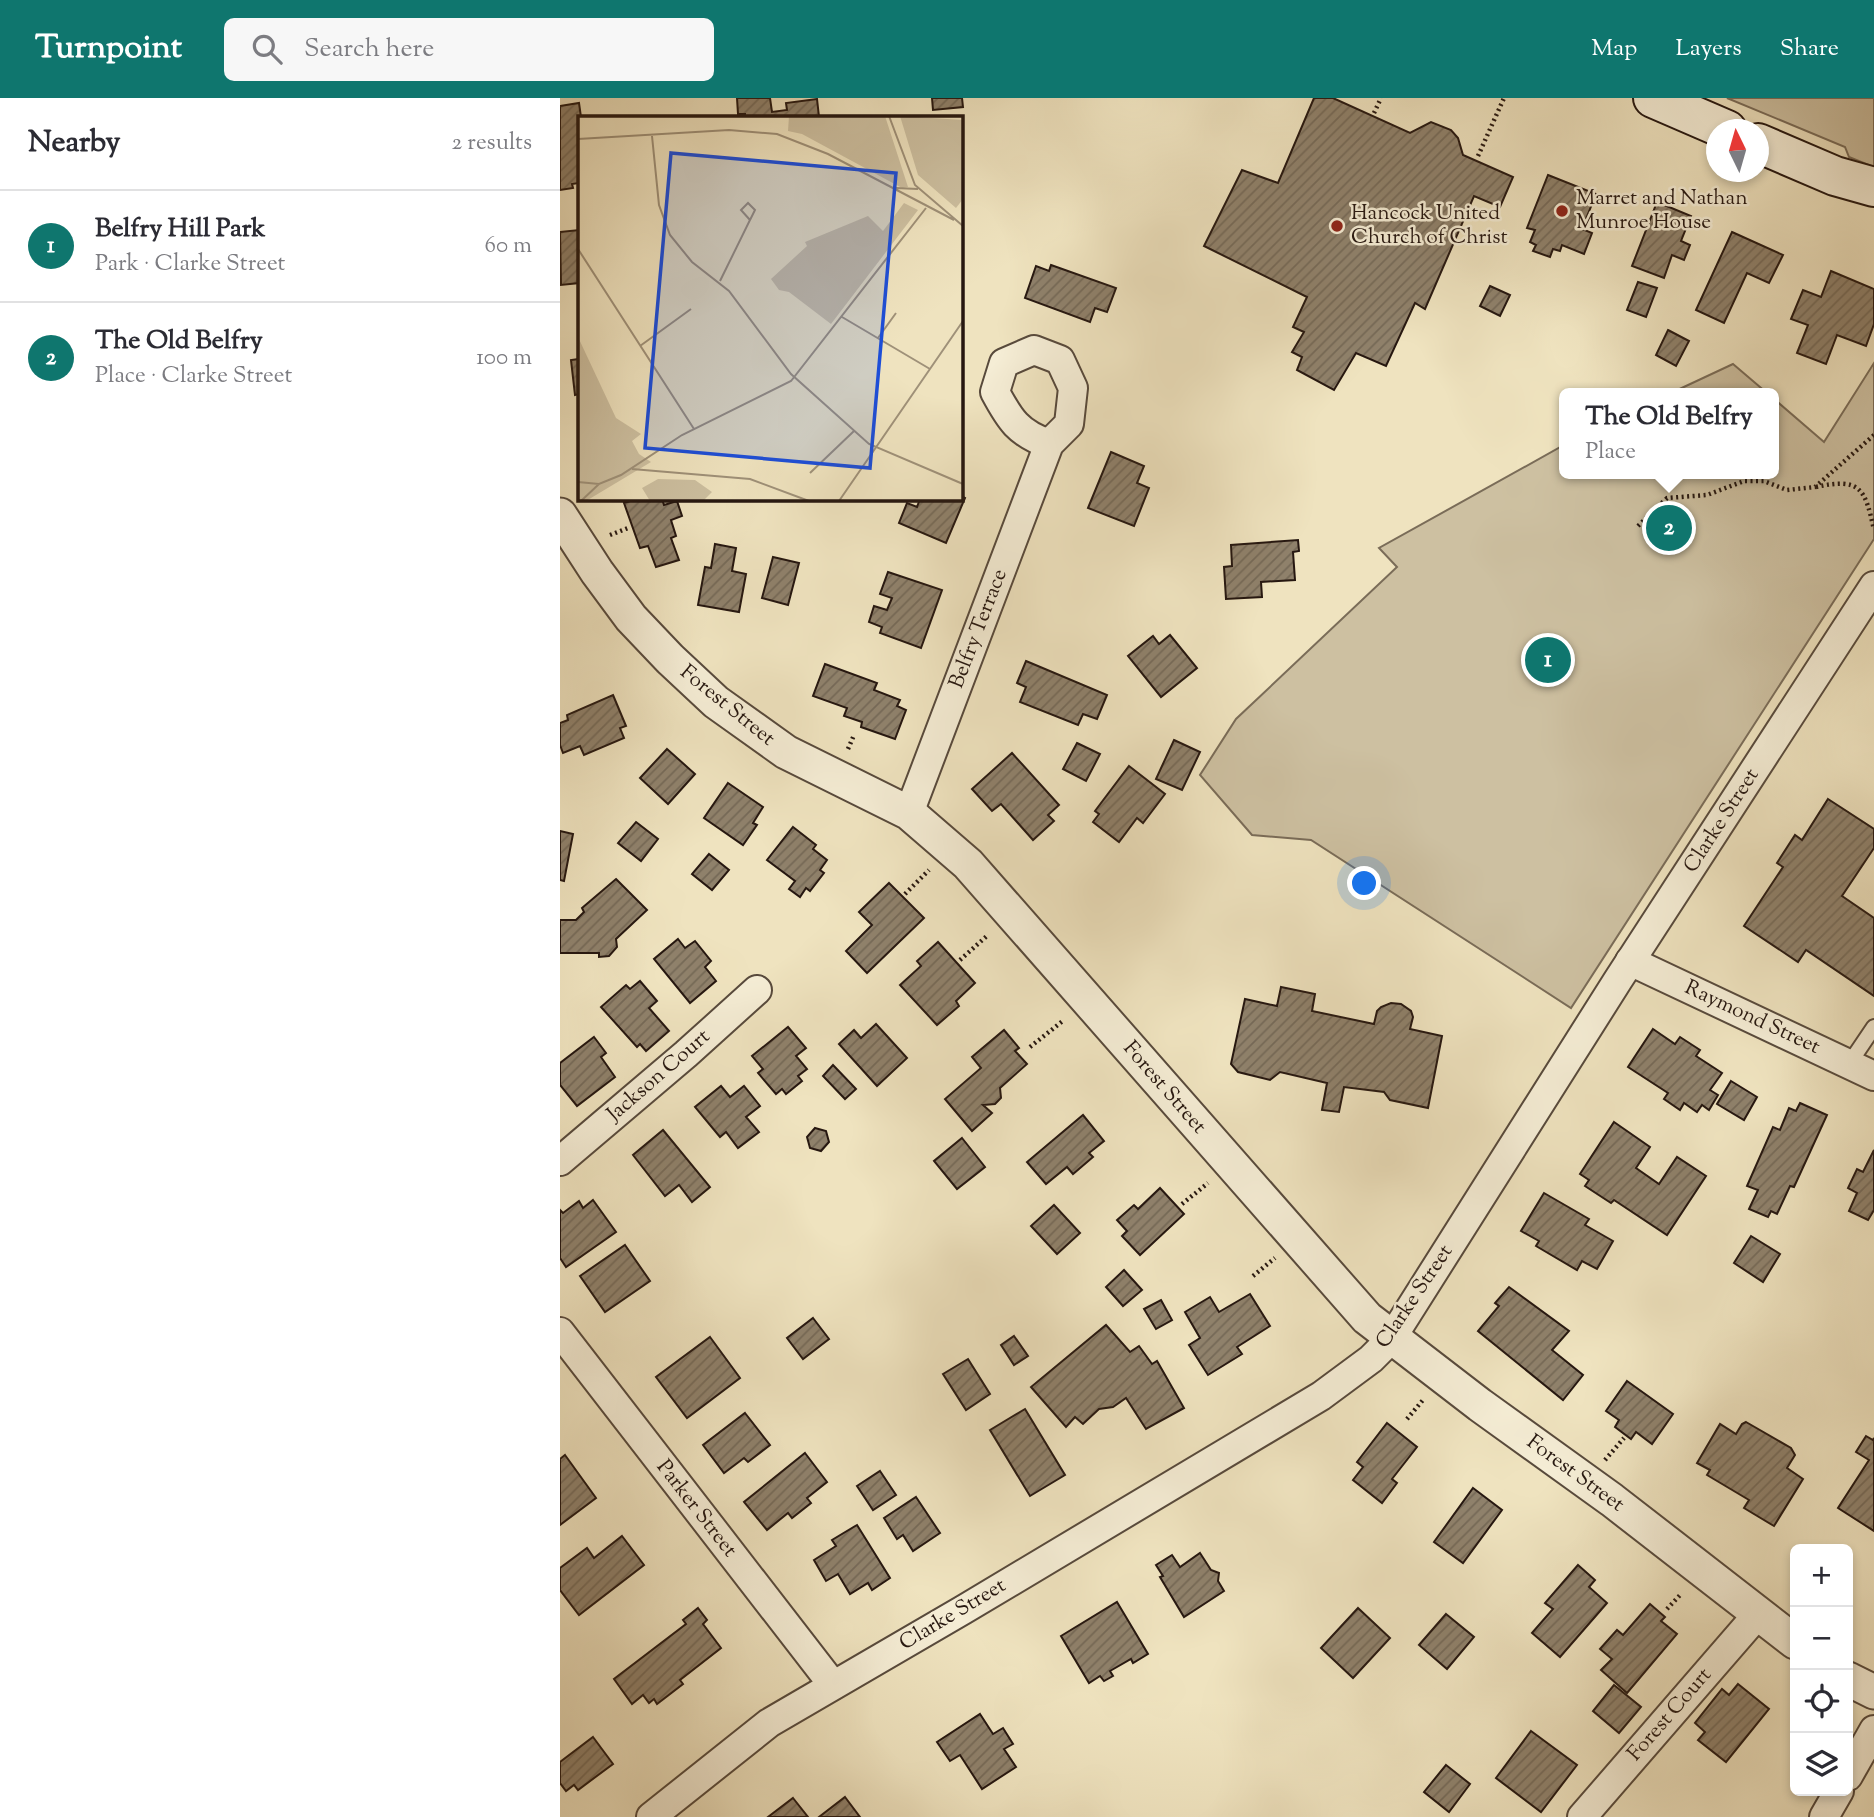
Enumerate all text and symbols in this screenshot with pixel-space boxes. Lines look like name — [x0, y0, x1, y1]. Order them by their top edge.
search box — [224, 18, 714, 81]
text: Turnpoint — [35, 25, 182, 73]
icon: search — [248, 30, 286, 68]
text: Search here — [304, 31, 434, 68]
text: Map — [1591, 32, 1637, 66]
text: Layers — [1675, 32, 1742, 66]
text: Share — [1780, 32, 1839, 66]
inset map — [578, 116, 962, 500]
north arrow — [1706, 119, 1769, 182]
text: Nearby — [28, 122, 120, 165]
text: 2 results — [452, 127, 532, 160]
place label: Marret and Nathan Munroe House — [1576, 184, 1748, 238]
place label: Hancock United Church of Christ — [1351, 199, 1508, 253]
marker: Marret and Nathan Munroe House — [1554, 203, 1570, 219]
text: Belfry Hill Park — [95, 211, 266, 248]
marker: Hancock United Church of Christ — [1329, 218, 1345, 234]
text: 1 — [47, 230, 55, 263]
text: 60 m — [484, 230, 532, 263]
text: Park · Clarke Street — [95, 248, 285, 281]
text: The Old Belfry — [95, 323, 263, 360]
text: 2 — [46, 342, 56, 375]
text: 100 m — [476, 342, 532, 375]
text: Place · Clarke Street — [95, 360, 292, 393]
popup — [1559, 388, 1779, 479]
text: The Old Belfry — [1585, 399, 1753, 436]
text: Place — [1585, 436, 1636, 469]
pin: 2 — [1646, 502, 1692, 554]
street label: Belfry Terrace — [942, 565, 1016, 693]
pin: 1 — [1525, 634, 1571, 686]
street label: Forest Street — [673, 658, 781, 754]
street label: Clarke Street — [1677, 763, 1767, 879]
your location — [1347, 866, 1381, 900]
street label: Raymond Street — [1679, 973, 1825, 1063]
street label: Jackson Court — [600, 1023, 717, 1130]
street label: Forest Street — [1115, 1035, 1213, 1141]
street label: Clarke Street — [1369, 1239, 1461, 1355]
street label: Forest Street — [1520, 1428, 1630, 1520]
street label: Parker Street — [648, 1454, 744, 1564]
map controls — [1790, 1544, 1853, 1796]
button: + — [1790, 1544, 1853, 1607]
street label: Clarke Street — [894, 1571, 1012, 1659]
button: − — [1790, 1607, 1853, 1670]
street label: Forest Court — [1621, 1662, 1719, 1768]
button: locate — [1790, 1670, 1853, 1733]
button: layers — [1790, 1733, 1853, 1796]

